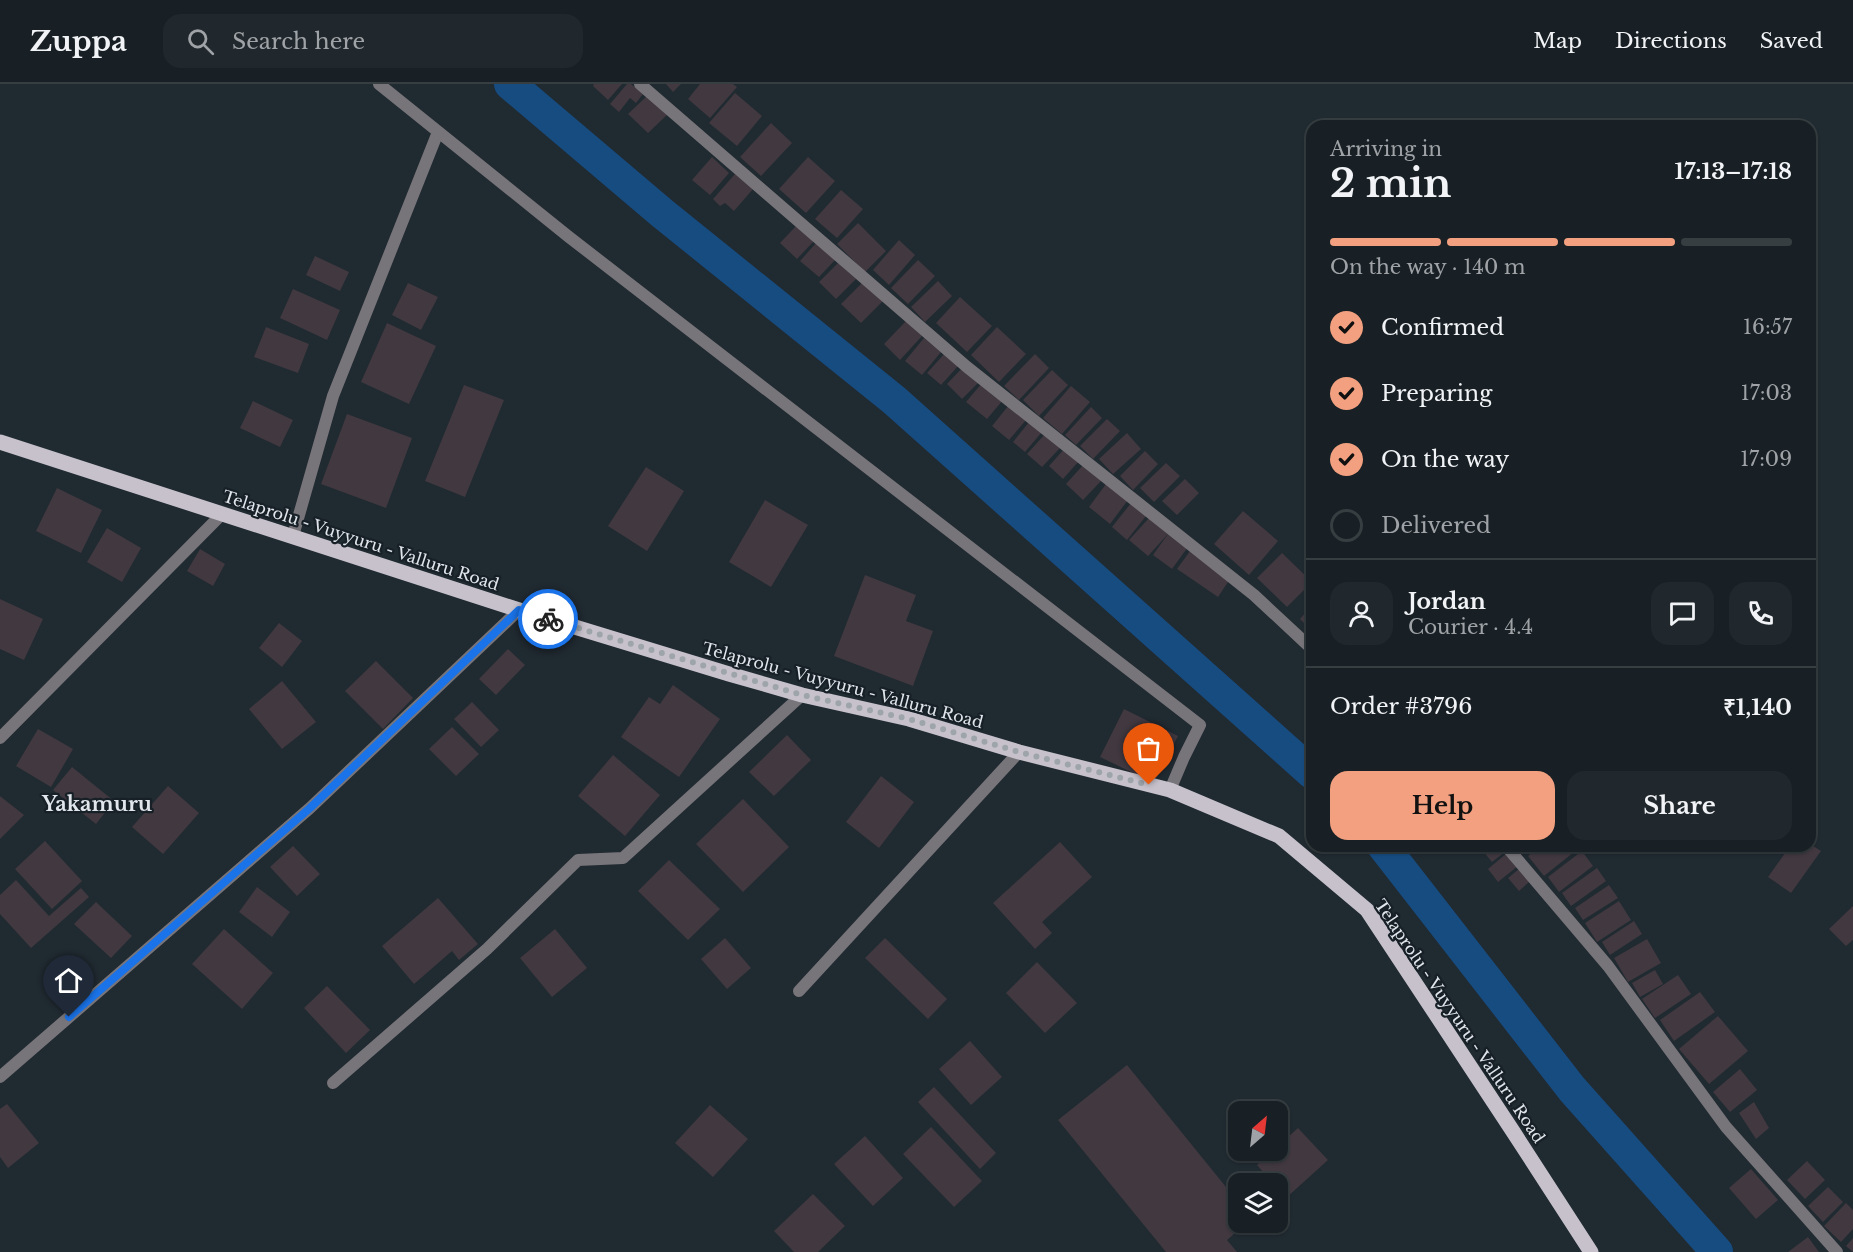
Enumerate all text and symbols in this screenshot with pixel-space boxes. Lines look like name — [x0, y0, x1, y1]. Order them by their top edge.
search box — [163, 14, 583, 68]
text: Zuppa — [30, 24, 127, 59]
icon: search — [184, 25, 217, 58]
text: Search here — [232, 28, 365, 55]
text: Map — [1533, 28, 1582, 54]
text: Directions — [1615, 28, 1727, 54]
text: Saved — [1760, 28, 1823, 54]
text: Arriving in — [1330, 137, 1442, 161]
text: 17:13–17:18 — [1674, 158, 1792, 185]
text: 2 min — [1330, 159, 1451, 208]
text: On the way · 140 m — [1330, 255, 1525, 279]
icon: check — [1330, 311, 1363, 344]
text: Confirmed — [1381, 314, 1504, 341]
text: 16:57 — [1743, 315, 1792, 339]
icon: check — [1330, 377, 1363, 410]
text: Preparing — [1381, 380, 1492, 407]
text: 17:03 — [1741, 381, 1792, 405]
icon: check — [1330, 443, 1363, 476]
text: On the way — [1381, 446, 1509, 473]
text: 17:09 — [1740, 447, 1792, 471]
street label: Telaprolu - Vuyyuru - Valluru Road — [220, 486, 502, 594]
text: Delivered — [1381, 512, 1491, 539]
button: person — [1330, 582, 1393, 645]
button: chat — [1651, 582, 1714, 645]
button: phone — [1729, 582, 1792, 645]
text: Jordan — [1408, 588, 1486, 615]
courier — [518, 589, 578, 649]
icon: bike — [532, 603, 565, 636]
text: Courier · 4.4 — [1408, 615, 1533, 639]
street label: Telaprolu - Vuyyuru - Valluru Road — [701, 638, 986, 732]
text: Order #3796 — [1330, 693, 1472, 720]
text: ₹1,140 — [1723, 694, 1792, 721]
pin — [1123, 723, 1174, 785]
icon: bag — [1132, 732, 1165, 765]
button: Help — [1330, 771, 1555, 840]
button: Share — [1567, 771, 1792, 840]
district label: Yakamuru — [41, 792, 152, 816]
street label: Telaprolu - Vuyyuru - Valluru Road — [1371, 895, 1549, 1147]
pin — [43, 955, 94, 1017]
icon: home — [52, 964, 85, 997]
north arrow — [1228, 1101, 1288, 1161]
map controls — [1228, 1101, 1288, 1233]
button: layers — [1228, 1173, 1288, 1233]

